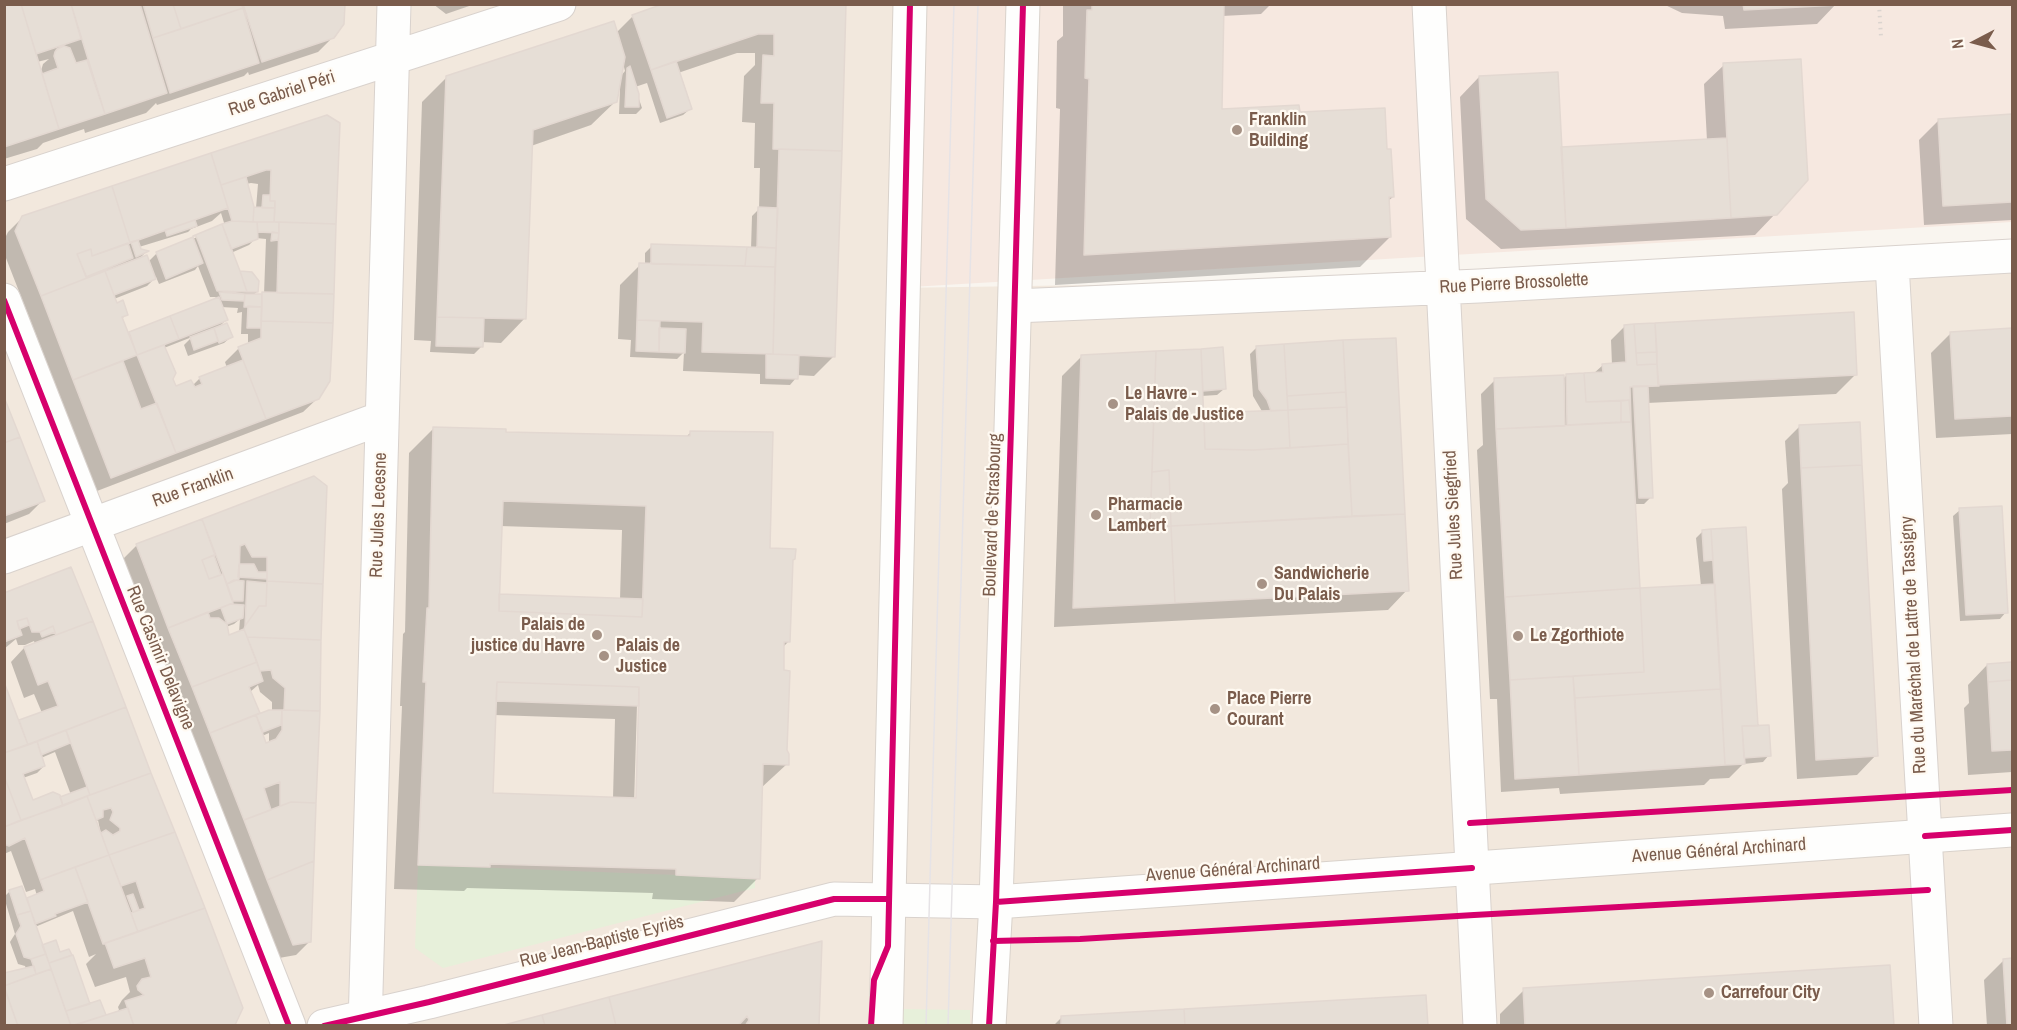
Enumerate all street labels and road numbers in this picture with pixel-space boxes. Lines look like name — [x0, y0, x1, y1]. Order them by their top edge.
street label: Rue Gabriel Péri — [226, 67, 338, 121]
street label: Rue Pierre Brossolette — [1439, 269, 1589, 299]
street label: Boulevard de Strasbourg — [979, 433, 1007, 597]
street label: Rue Jules Siegfried — [1440, 450, 1468, 580]
street label: Rue Jules Lecesne — [366, 452, 392, 578]
street label: Rue Franklin — [150, 463, 236, 513]
street label: Rue du Maréchal de Lattre de Tassigny — [1896, 516, 1932, 774]
street label: Rue Casimir Delavigne — [121, 583, 199, 733]
street label: Avenue Général Archinard — [1631, 834, 1807, 868]
street label: Avenue Général Archinard — [1145, 853, 1321, 887]
street label: Rue Jean-Baptiste Eyriès — [518, 911, 686, 973]

